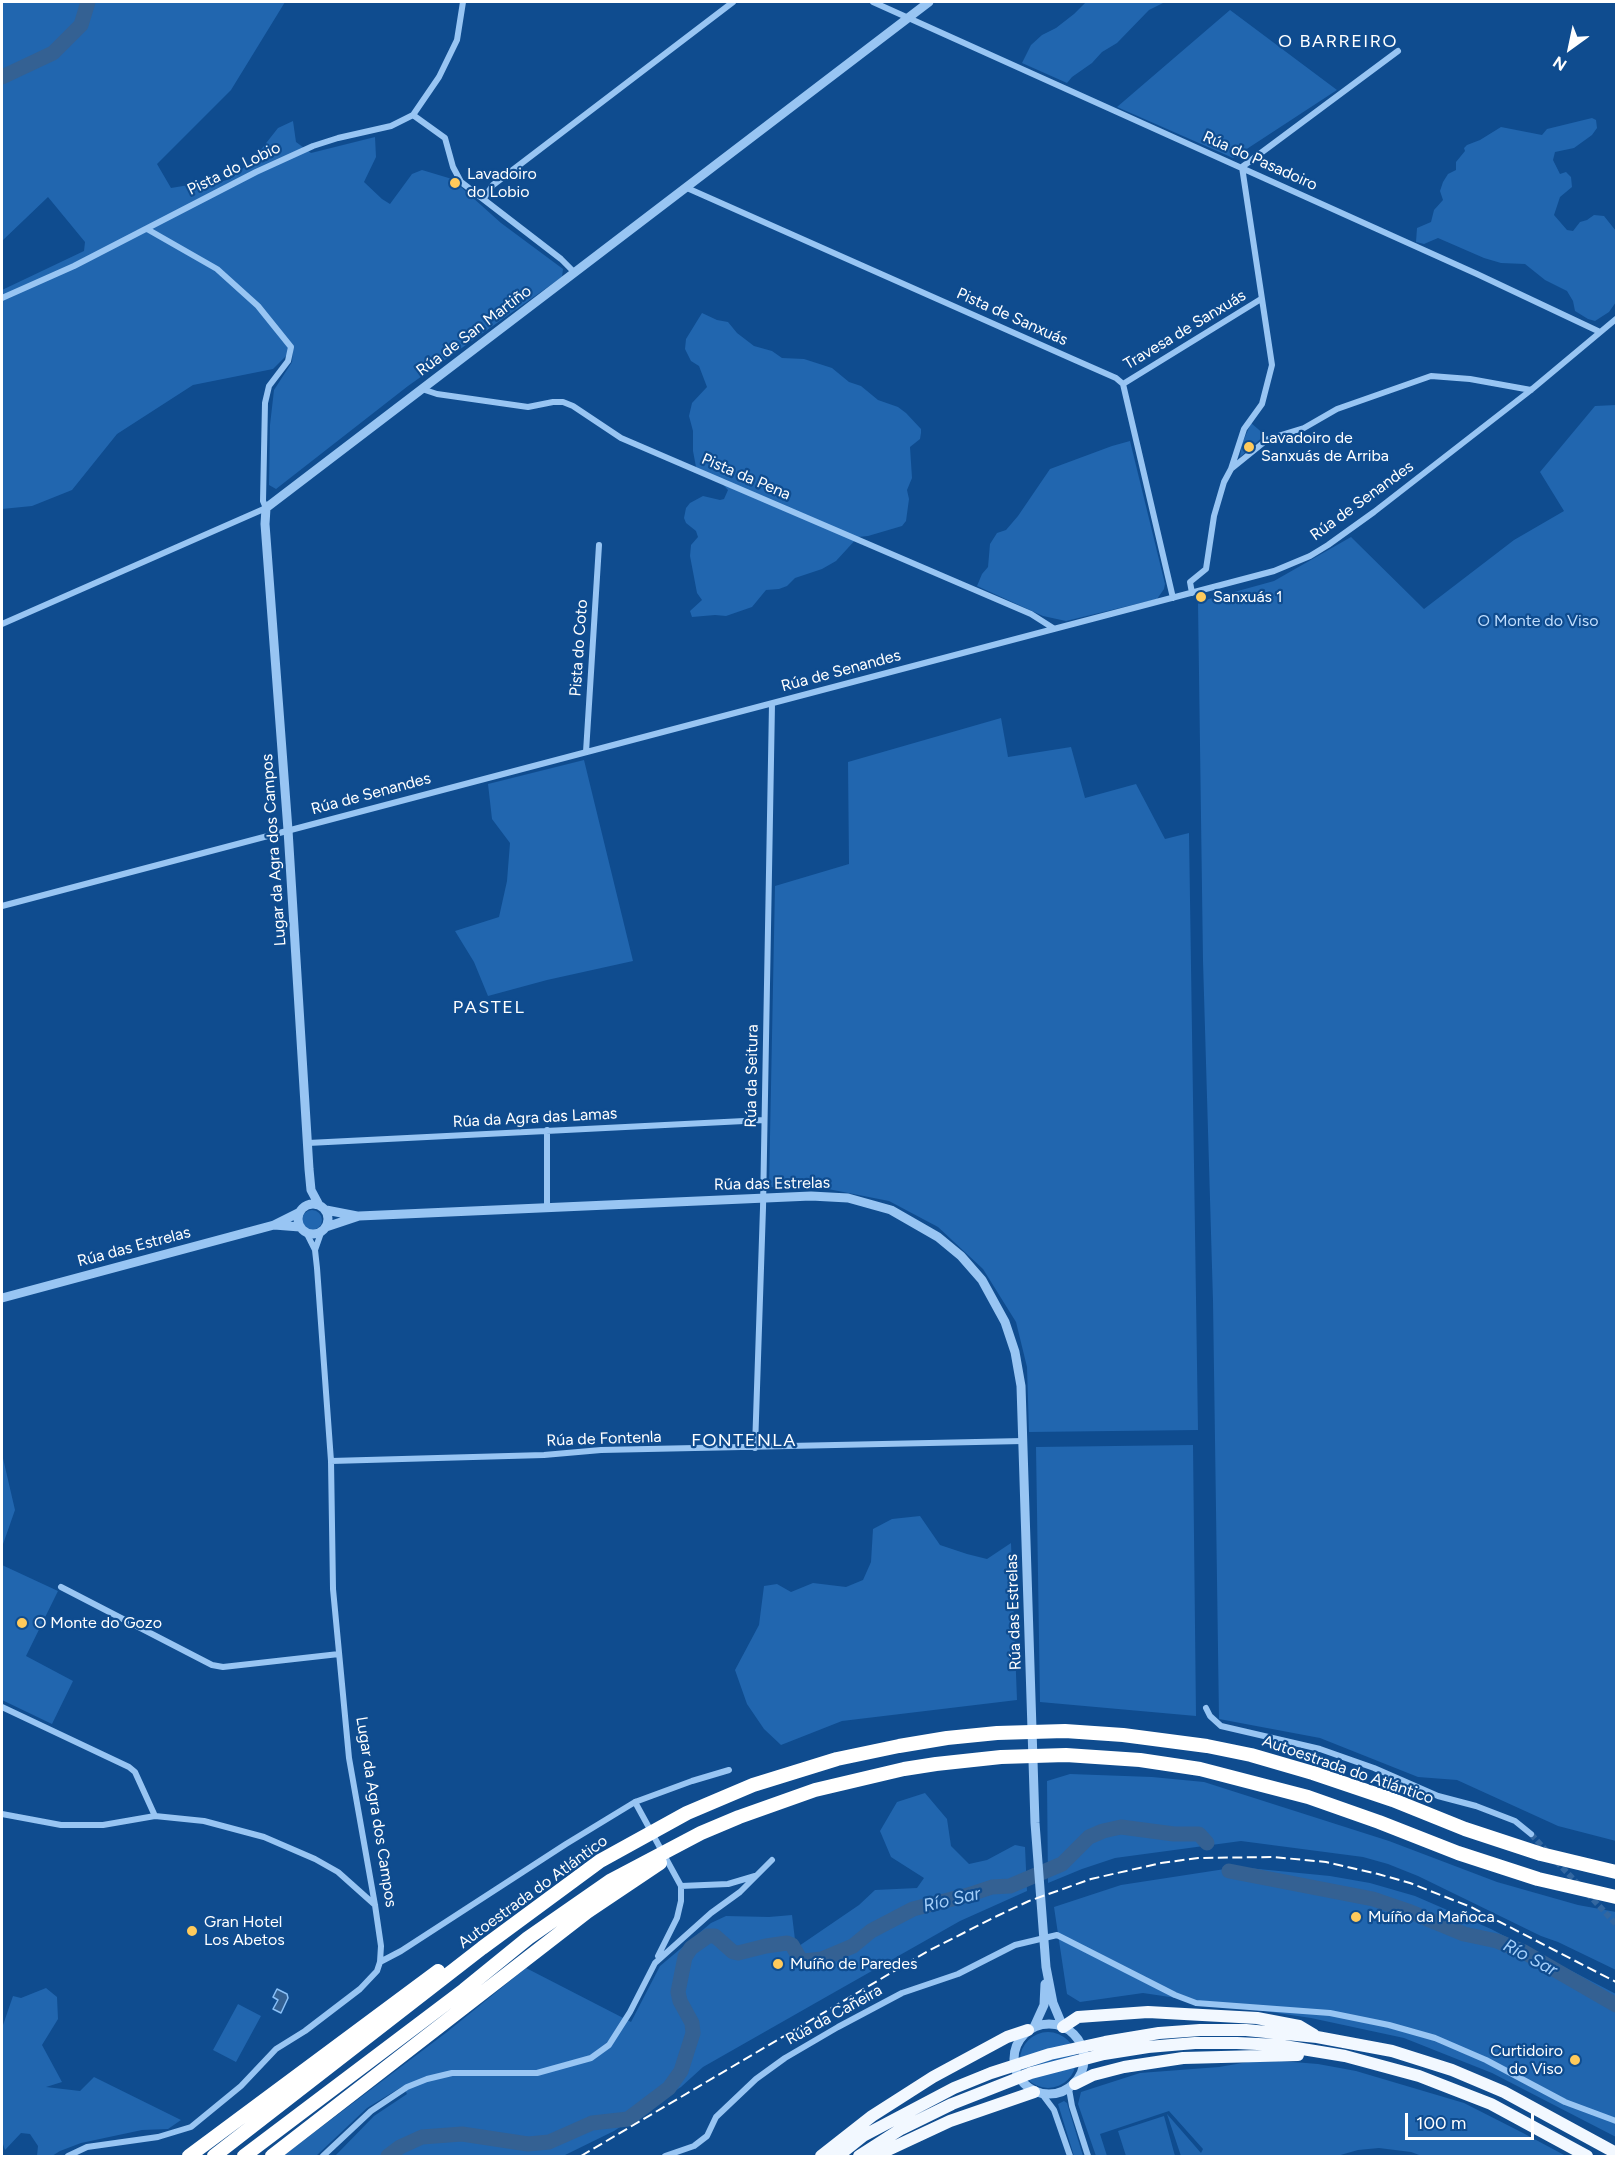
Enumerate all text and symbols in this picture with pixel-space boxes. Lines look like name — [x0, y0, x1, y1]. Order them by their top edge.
north arrow — [1540, 18, 1600, 78]
district label: O BARREIRO — [1278, 31, 1398, 53]
text: N — [1550, 52, 1570, 75]
street label: Rúa do Pasadoiro — [1200, 127, 1320, 195]
street label: Pista do Lobio — [184, 138, 284, 200]
place label: Lavadoiro do Lobio — [467, 164, 537, 202]
marker: Lavadoiro do Lobio — [448, 176, 462, 190]
street label: Rúa de San Martiño — [413, 281, 535, 381]
street label: Pista de Sanxuás — [953, 284, 1071, 350]
street label: Travesa de Sanxuás — [1120, 286, 1250, 374]
place label: Lavadoiro de Sanxuás de Arriba — [1261, 428, 1389, 466]
marker: Lavadoiro de Sanxuás de Arriba — [1242, 440, 1256, 454]
street label: Pista da Pena — [699, 450, 793, 504]
street label: Rúa de Senandes — [1306, 457, 1418, 545]
place label: Sanxuás 1 — [1213, 587, 1283, 607]
marker: Sanxuás 1 — [1194, 590, 1208, 604]
street label: Pista do Coto — [566, 599, 592, 697]
park label: O Monte do Viso — [1478, 611, 1598, 631]
street label: Rúa de Senandes — [779, 646, 903, 696]
street label: Lugar da Agra dos Campos — [258, 753, 290, 947]
street label: Rúa de Senandes — [309, 769, 433, 819]
district label: PASTEL — [453, 997, 525, 1019]
street label: Rúa da Seitura — [741, 1024, 763, 1128]
street label: Rúa da Agra das Lamas — [452, 1104, 618, 1132]
street label: Rúa das Estrelas — [714, 1173, 830, 1195]
street label: Rúa das Estrelas — [75, 1223, 193, 1271]
street label: Rúa de Fontenla — [546, 1427, 662, 1451]
district label: FONTENLA — [691, 1430, 797, 1452]
street label: Rúa das Estrelas — [1002, 1554, 1026, 1670]
place label: O Monte do Gozo — [34, 1613, 162, 1633]
marker: O Monte do Gozo — [15, 1616, 29, 1630]
street label: Lugar da Agra dos Campos — [351, 1715, 401, 1909]
street label: Autoestrada do Atlántico — [1260, 1732, 1436, 1808]
street label: Autoestrada do Atlántico — [454, 1831, 612, 1953]
water label: Río Sar — [921, 1883, 983, 1917]
place label: Muíño da Mañoca — [1368, 1907, 1495, 1927]
marker: Muíño da Mañoca — [1349, 1910, 1363, 1924]
place label: Gran Hotel Los Abetos — [204, 1912, 285, 1950]
marker: Gran Hotel Los Abetos — [185, 1924, 199, 1938]
water label: Río Sar — [1499, 1935, 1561, 1981]
place label: Muíño de Paredes — [790, 1954, 917, 1974]
marker: Muíño de Paredes — [771, 1957, 785, 1971]
street label: Rúa da Cañeira — [782, 1981, 886, 2049]
place label: Curtidoiro do Viso — [1490, 2041, 1563, 2079]
marker: Curtidoiro do Viso — [1568, 2053, 1582, 2067]
scale bar — [1408, 2101, 1537, 2139]
text: 100 m — [1416, 2112, 1466, 2134]

